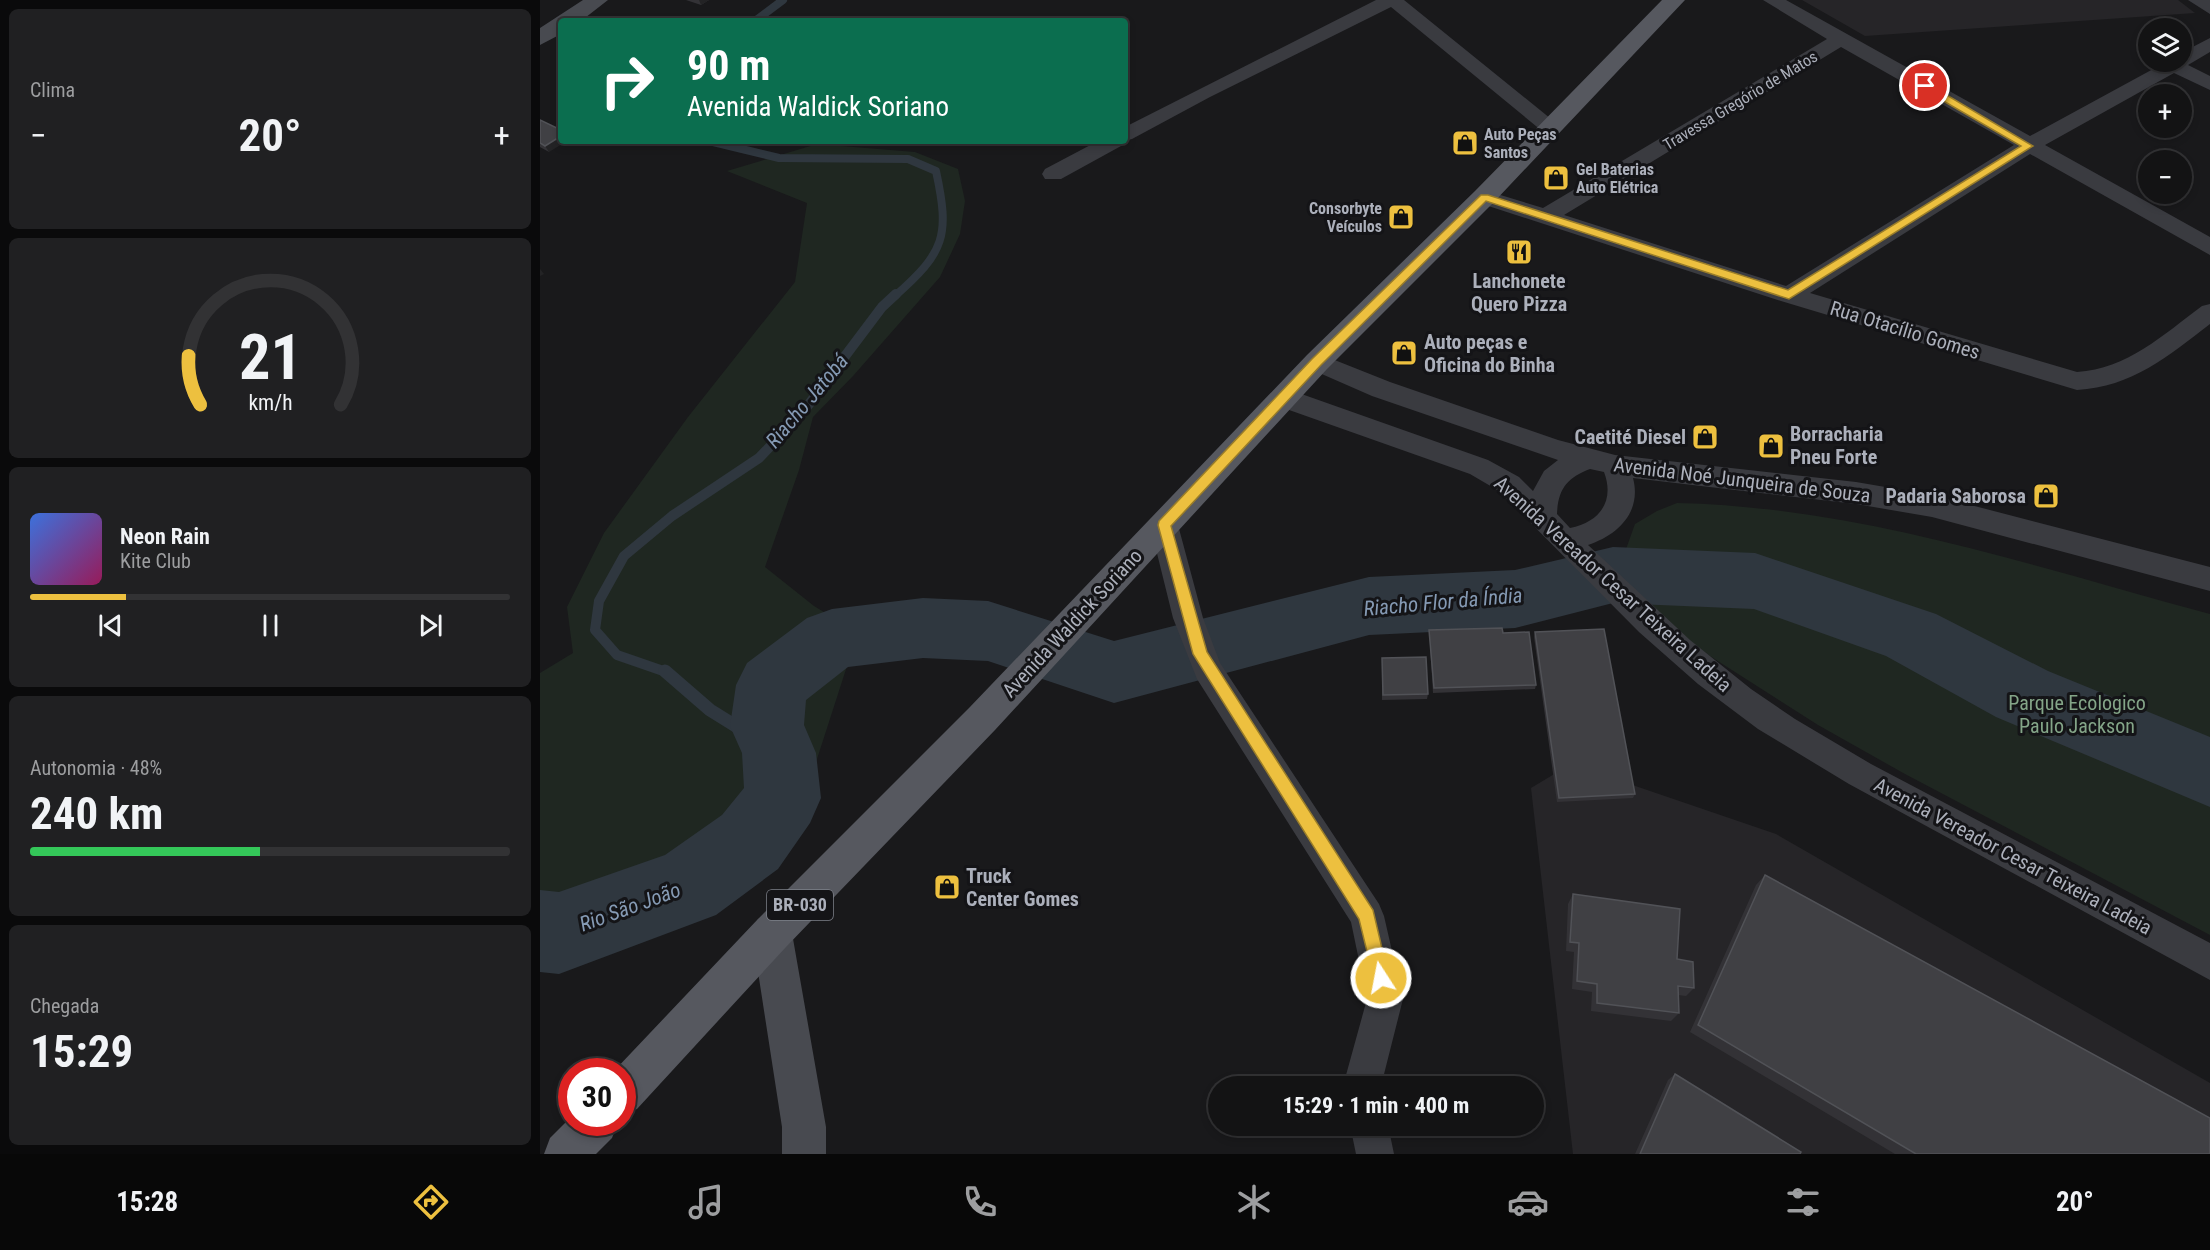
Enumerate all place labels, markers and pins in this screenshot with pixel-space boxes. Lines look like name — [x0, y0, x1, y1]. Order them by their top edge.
pin — [1899, 60, 1950, 111]
place label: Auto Peças Santos — [1484, 125, 1556, 162]
shop icon: Auto Peças Santos — [1450, 128, 1480, 158]
place label: Gel Baterias Auto Elétrica — [1576, 160, 1659, 197]
shop icon: Gel Baterias Auto Elétrica — [1541, 163, 1571, 193]
place label: Consorbyte Veículos — [1309, 199, 1382, 236]
shop icon: Consorbyte Veículos — [1386, 202, 1416, 232]
restaurant icon: Lanchonete Quero Pizza — [1504, 237, 1534, 267]
place label: Lanchonete Quero Pizza — [1471, 269, 1567, 316]
place label: Auto peças e Oficina do Binha — [1424, 330, 1555, 377]
shop icon: Auto peças e Oficina do Binha — [1389, 338, 1419, 368]
shop icon: Caetité Diesel — [1690, 422, 1720, 452]
place label: Borracharia Pneu Forte — [1790, 422, 1883, 469]
place label: Caetité Diesel — [1575, 425, 1686, 449]
shop icon: Borracharia Pneu Forte — [1756, 431, 1786, 461]
shop icon: Padaria Saborosa — [2031, 481, 2061, 511]
place label: Padaria Saborosa — [1885, 484, 2026, 508]
place label: Truck Center Gomes — [966, 864, 1079, 911]
shop icon: Truck Center Gomes — [932, 872, 962, 902]

